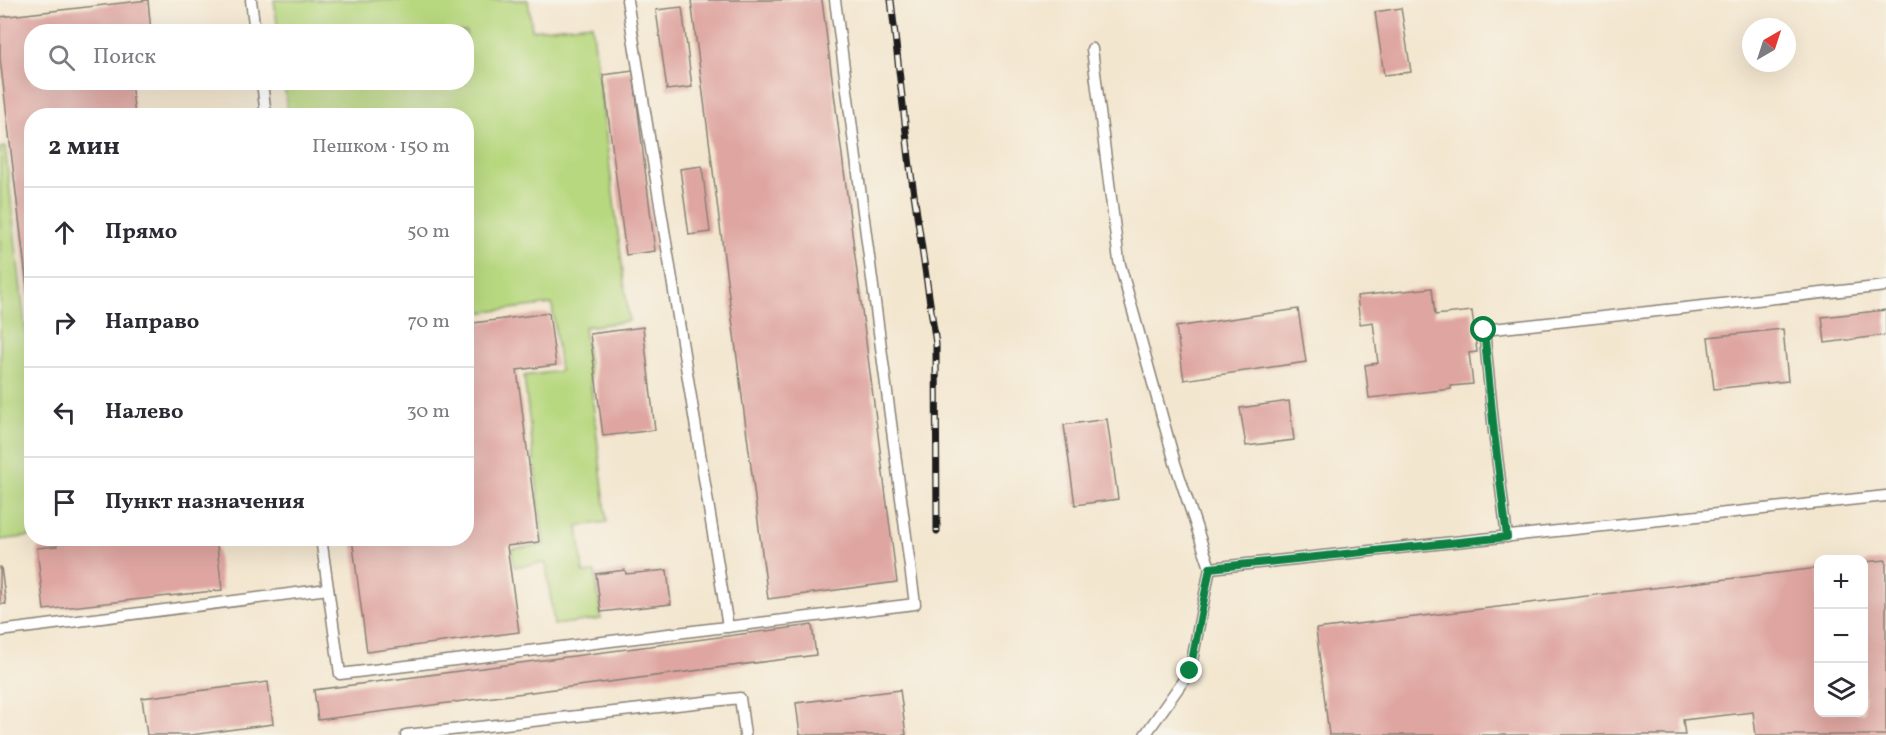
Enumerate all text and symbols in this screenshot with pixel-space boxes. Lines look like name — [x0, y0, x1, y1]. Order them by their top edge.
north arrow — [1742, 18, 1796, 72]
search box — [24, 24, 474, 90]
icon: search — [45, 41, 78, 74]
text: Поиск — [93, 42, 156, 73]
text: 2 мин — [48, 129, 120, 165]
text: Пешком · 150 m — [312, 133, 450, 161]
icon: ahead — [48, 216, 81, 249]
text: Прямо — [105, 217, 177, 248]
text: 50 m — [407, 218, 450, 246]
icon: right — [48, 306, 81, 339]
text: Направо — [105, 307, 199, 338]
text: 70 m — [407, 308, 450, 336]
route start — [1470, 316, 1496, 342]
icon: left — [48, 396, 81, 429]
text: Налево — [105, 397, 184, 428]
text: 30 m — [406, 398, 450, 426]
icon: arrive — [48, 486, 81, 519]
text: Пункт назначения — [105, 487, 305, 518]
map controls — [1814, 555, 1868, 717]
button: + — [1814, 555, 1868, 609]
button: − — [1814, 609, 1868, 663]
route end — [1176, 657, 1202, 683]
button: layers — [1814, 663, 1868, 717]

